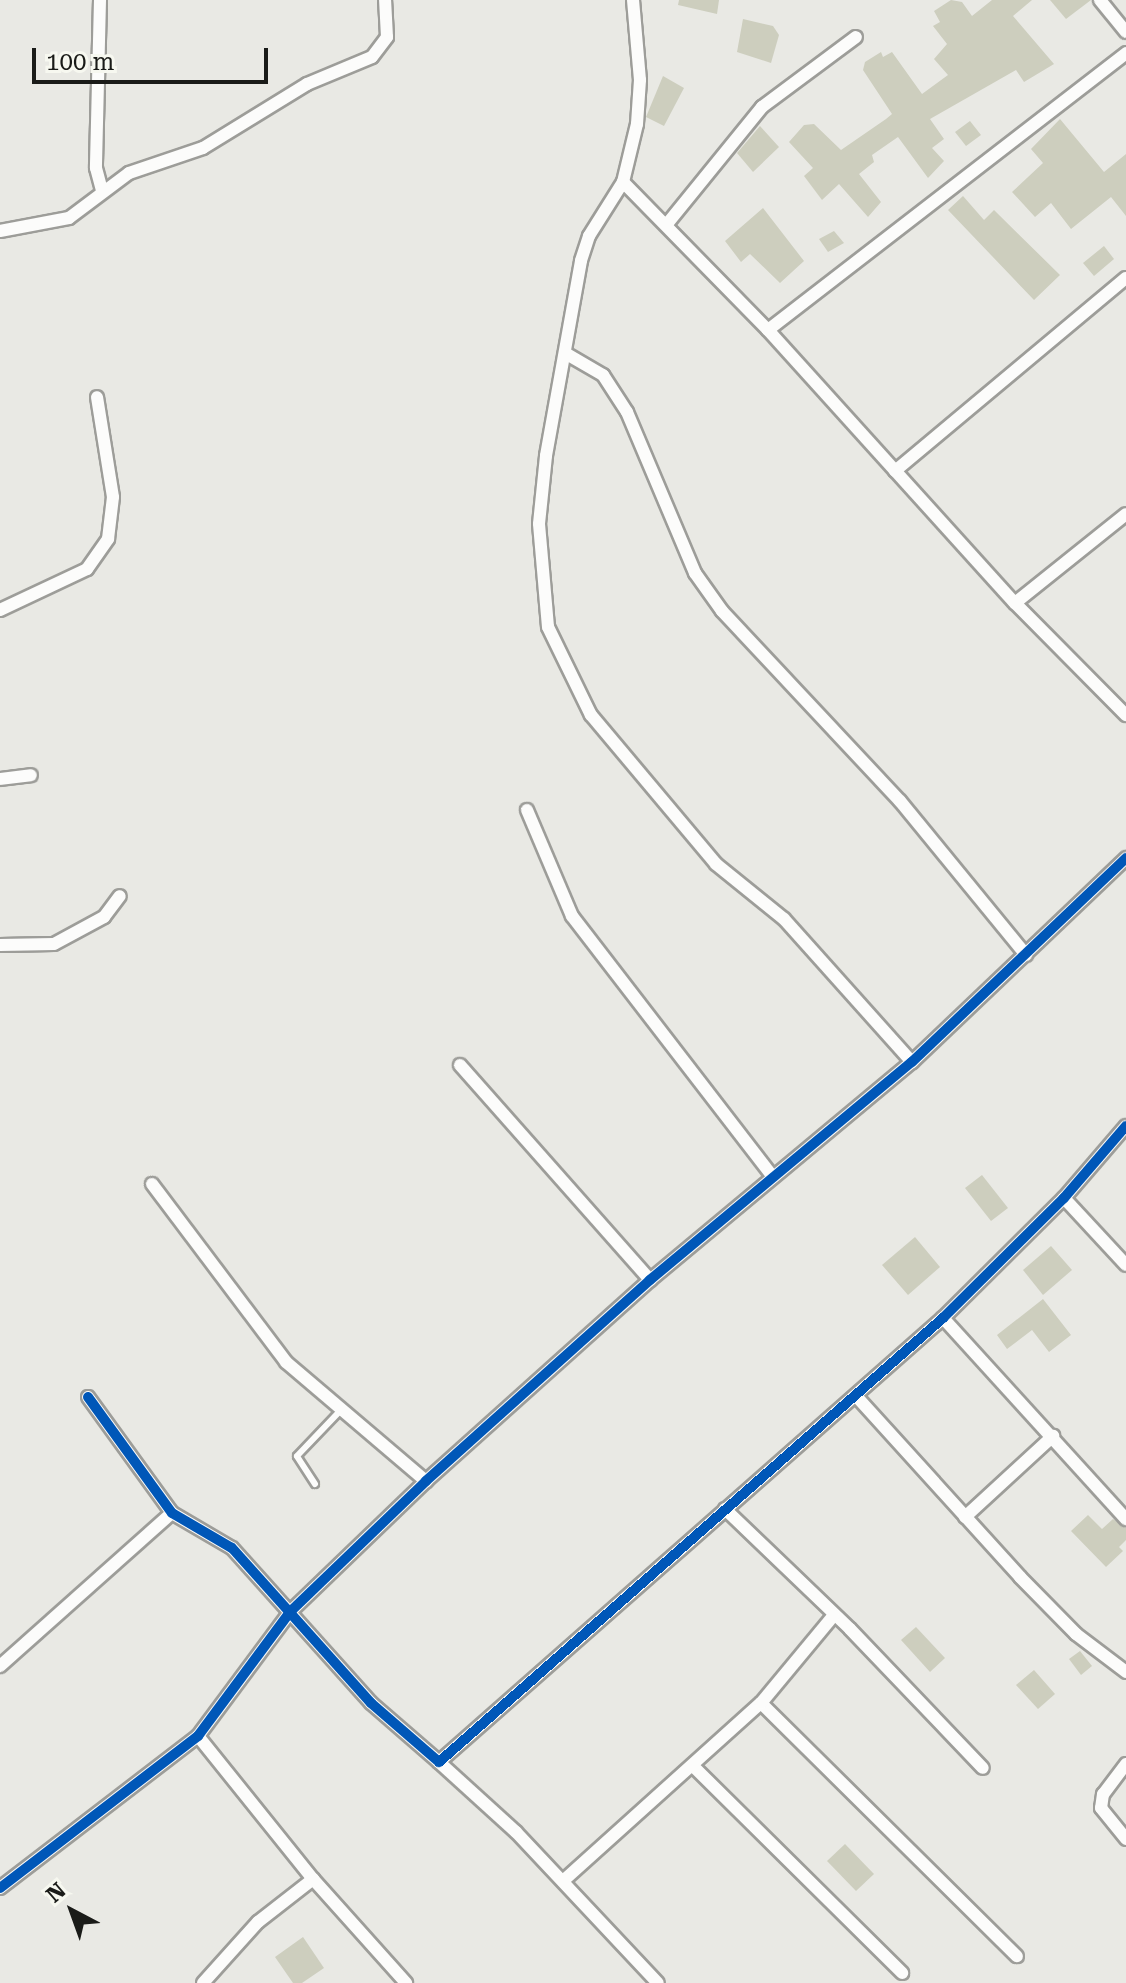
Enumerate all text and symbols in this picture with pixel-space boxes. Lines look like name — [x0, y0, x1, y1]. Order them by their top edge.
scale bar — [36, 32, 272, 82]
text: 100 m — [46, 48, 114, 76]
north arrow — [32, 1871, 112, 1951]
text: N — [41, 1878, 71, 1908]

